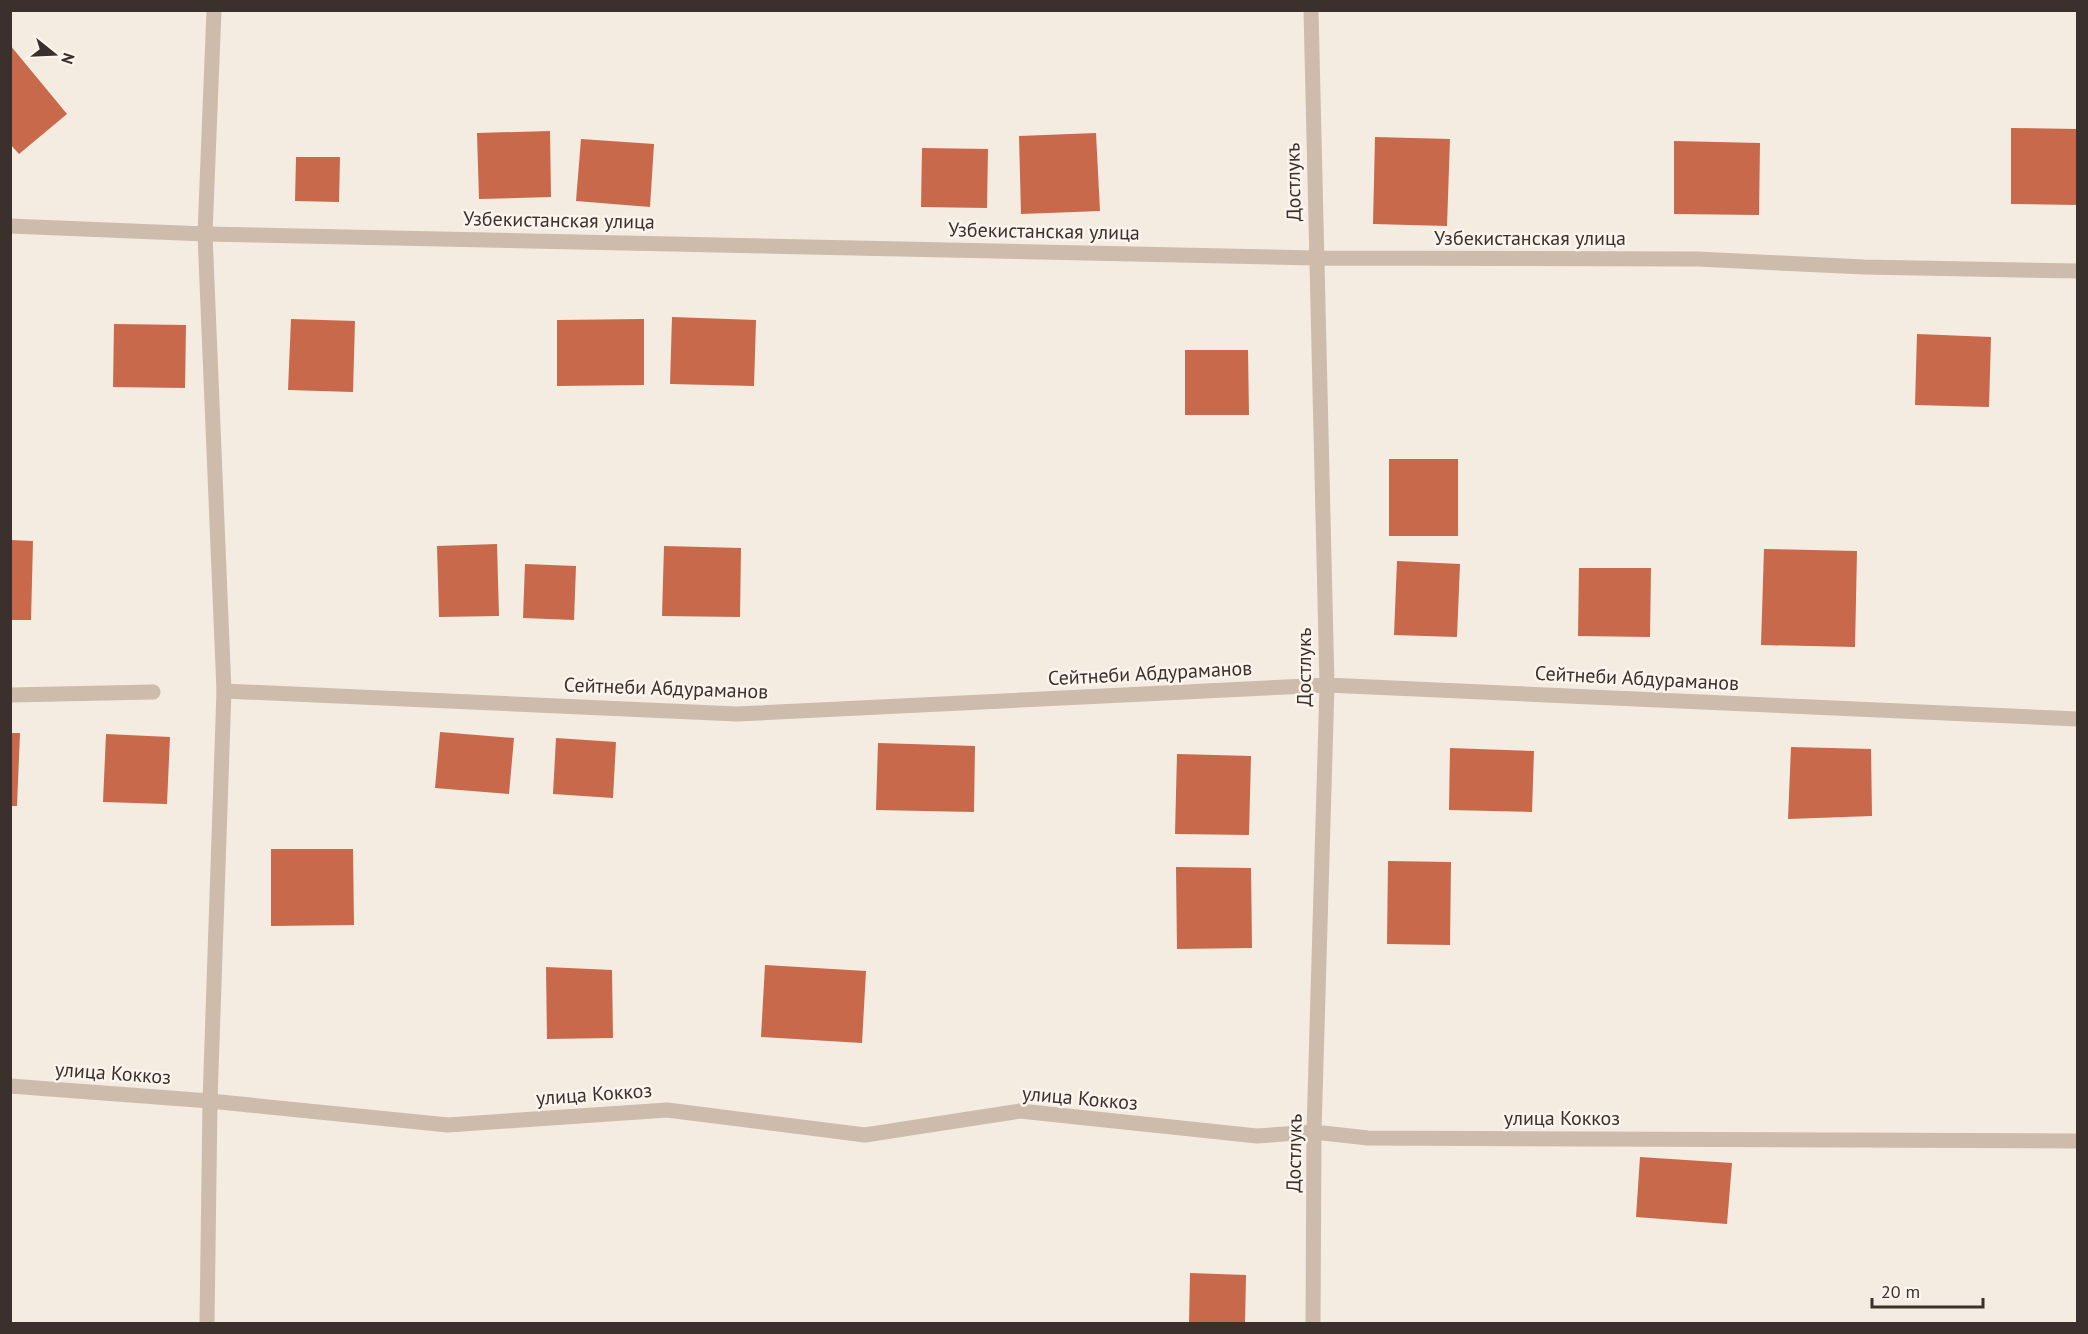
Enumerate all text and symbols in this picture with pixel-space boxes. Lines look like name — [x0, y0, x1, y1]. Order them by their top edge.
north arrow — [24, 24, 84, 84]
text: N — [57, 51, 79, 67]
street label: Достлукъ — [1279, 142, 1307, 222]
street label: Узбекистанская улица — [463, 205, 655, 235]
street label: Узбекистанская улица — [948, 216, 1140, 246]
street label: Узбекистанская улица — [1434, 225, 1626, 251]
street label: Достлукъ — [1291, 628, 1317, 706]
street label: Сейтнеби Абдураманов — [1047, 655, 1253, 691]
street label: Сейтнеби Абдураманов — [1534, 660, 1740, 696]
street label: Сейтнеби Абдураманов — [563, 671, 769, 705]
street label: улица Коккоз — [54, 1056, 172, 1090]
street label: улица Коккоз — [535, 1077, 653, 1111]
street label: улица Коккоз — [1021, 1080, 1139, 1116]
street label: улица Коккоз — [1504, 1105, 1620, 1131]
street label: Достлукъ — [1280, 1113, 1308, 1193]
scale bar — [1872, 1271, 1983, 1309]
text: 20 m — [1881, 1280, 1920, 1303]

